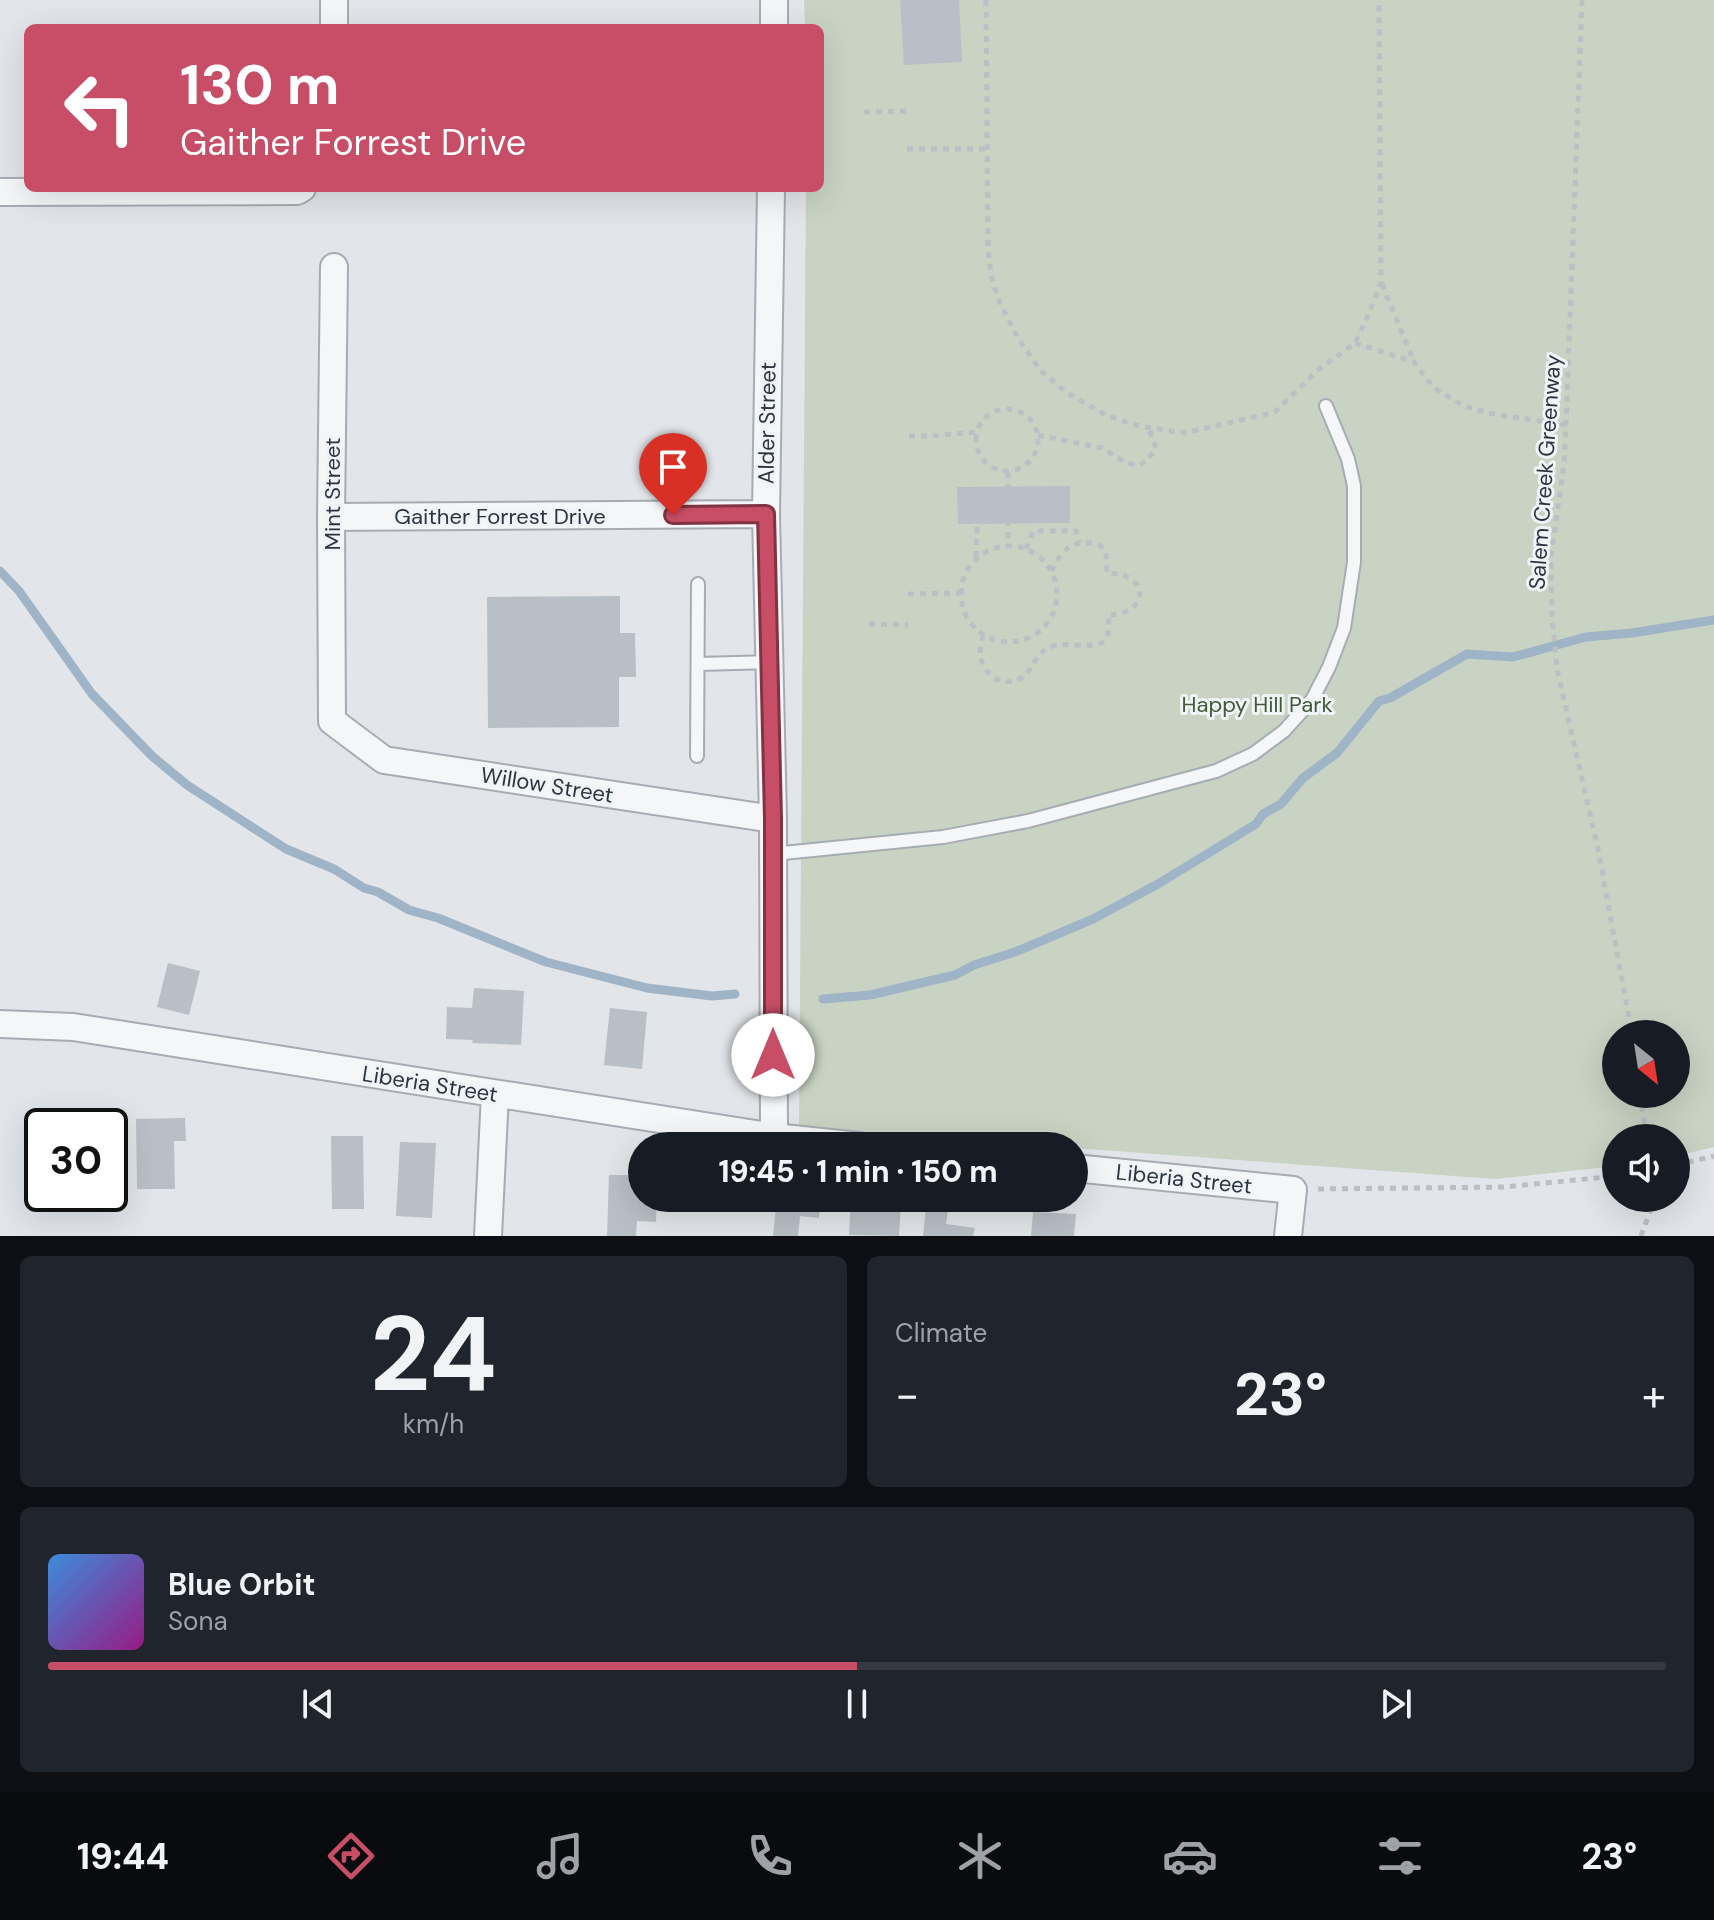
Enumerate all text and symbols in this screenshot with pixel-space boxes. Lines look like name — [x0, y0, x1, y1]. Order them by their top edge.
text: 130 m — [180, 48, 339, 121]
icon: left — [48, 56, 152, 160]
text: Gaither Forrest Drive — [180, 119, 526, 166]
street label: Salem Creek Greenway — [1522, 354, 1568, 590]
street label: Alder Street — [751, 362, 783, 484]
pin — [639, 433, 707, 515]
street label: Mint Street — [318, 437, 347, 551]
icon: arrive — [651, 445, 695, 489]
street label: Gaither Forrest Drive — [394, 502, 606, 531]
park label: Happy Hill Park — [1181, 690, 1333, 719]
street label: Willow Street — [479, 760, 615, 810]
position arrow — [731, 1013, 815, 1097]
north arrow — [1602, 1020, 1690, 1108]
map controls — [1602, 1020, 1690, 1212]
street label: Liberia Street — [360, 1059, 500, 1109]
speed limit sign: 30 — [24, 1108, 128, 1212]
button: sound — [1602, 1124, 1690, 1212]
text: 19:45 · 1 min · 150 m — [718, 1152, 998, 1191]
street label: Liberia Street — [1114, 1157, 1254, 1201]
text: 24 — [370, 1287, 497, 1422]
text: Climate — [895, 1316, 987, 1350]
text: 23° — [1234, 1355, 1327, 1434]
text: − — [895, 1366, 919, 1424]
text: + — [1642, 1366, 1666, 1424]
text: km/h — [403, 1407, 464, 1441]
text: Blue Orbit — [168, 1565, 315, 1604]
text: Sona — [168, 1604, 228, 1638]
icon: previous — [296, 1682, 340, 1726]
icon: pause — [835, 1682, 879, 1726]
icon: next — [1374, 1682, 1418, 1726]
icon: directions — [323, 1828, 379, 1884]
icon: music — [532, 1828, 588, 1884]
icon: phone — [742, 1828, 798, 1884]
icon: climate — [952, 1828, 1008, 1884]
icon: car — [1162, 1828, 1218, 1884]
icon: filters — [1372, 1828, 1428, 1884]
text: 19:44 — [77, 1833, 169, 1880]
text: 23° — [1582, 1833, 1637, 1880]

